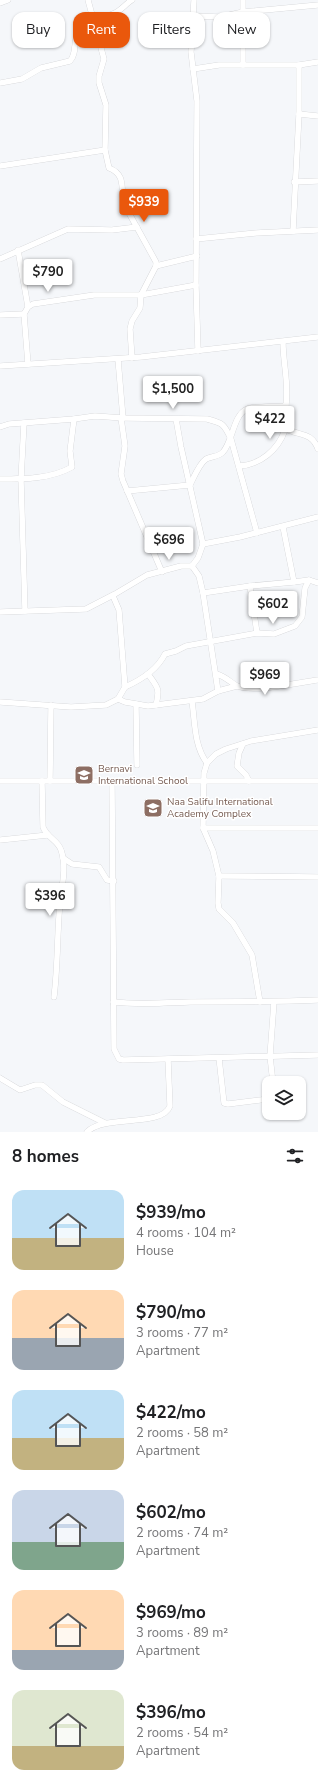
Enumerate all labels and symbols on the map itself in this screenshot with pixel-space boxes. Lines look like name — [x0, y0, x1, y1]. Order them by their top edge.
pin: $939 — [120, 189, 168, 223]
pin: $790 — [24, 259, 72, 293]
pin: $1,500 — [140, 376, 206, 410]
pin: $422 — [246, 406, 294, 440]
pin: $696 — [145, 527, 193, 561]
pin: $602 — [249, 591, 297, 625]
pin: $969 — [241, 662, 289, 696]
place label: Bernavi International School — [98, 762, 188, 788]
school or university icon: Bernavi International School — [73, 764, 95, 786]
place label: Naa Salifu International Academy Complex — [167, 795, 273, 821]
school or university icon: Naa Salifu International Academy Complex — [142, 797, 164, 819]
pin: $396 — [26, 883, 74, 917]

